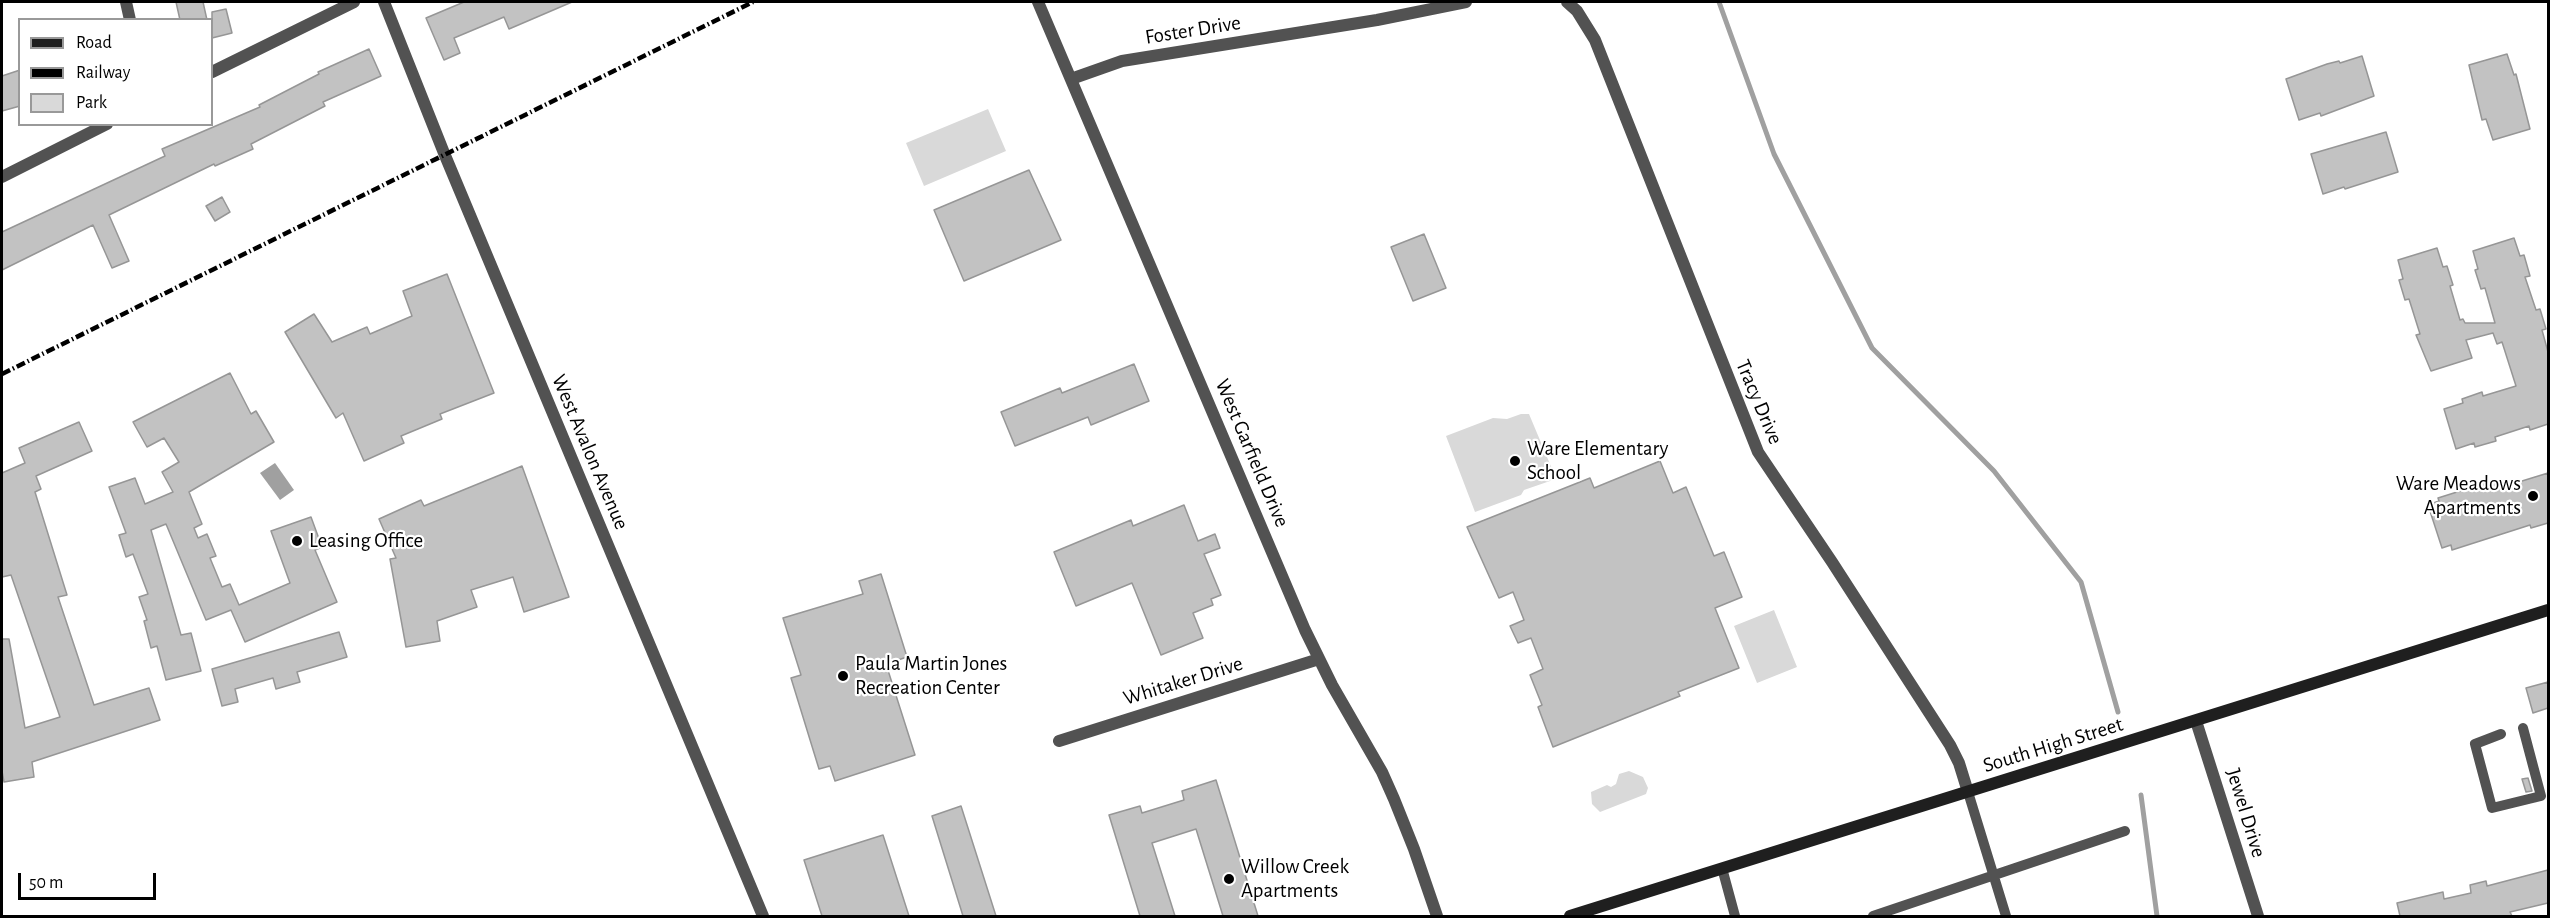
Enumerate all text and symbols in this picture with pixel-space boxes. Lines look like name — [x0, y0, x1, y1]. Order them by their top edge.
street label: Foster Drive — [1143, 10, 1243, 50]
legend — [18, 18, 213, 126]
text: Road — [76, 34, 112, 52]
text: Railway — [76, 64, 130, 82]
text: Park — [76, 94, 107, 112]
street label: Tracy Drive — [1730, 356, 1788, 448]
street label: West Avalon Avenue — [546, 371, 634, 533]
street label: West Garfield Drive — [1209, 375, 1295, 531]
place label: Ware Elementary School — [1527, 436, 1668, 486]
marker: Ware Elementary School — [1508, 454, 1522, 468]
place label: Ware Meadows Apartments — [2396, 471, 2521, 521]
marker: Ware Meadows Apartments — [2526, 489, 2540, 503]
place label: Leasing Office — [309, 528, 423, 554]
marker: Leasing Office — [290, 534, 304, 548]
place label: Paula Martin Jones Recreation Center — [855, 651, 1007, 701]
street label: Whitaker Drive — [1120, 651, 1246, 711]
marker: Paula Martin Jones Recreation Center — [836, 669, 850, 683]
street label: South High Street — [1980, 712, 2126, 778]
street label: Jewel Drive — [2221, 765, 2271, 861]
place label: Willow Creek Apartments — [1241, 854, 1349, 904]
scale bar — [21, 861, 159, 899]
marker: Willow Creek Apartments — [1222, 872, 1236, 886]
text: 50 m — [29, 874, 63, 892]

